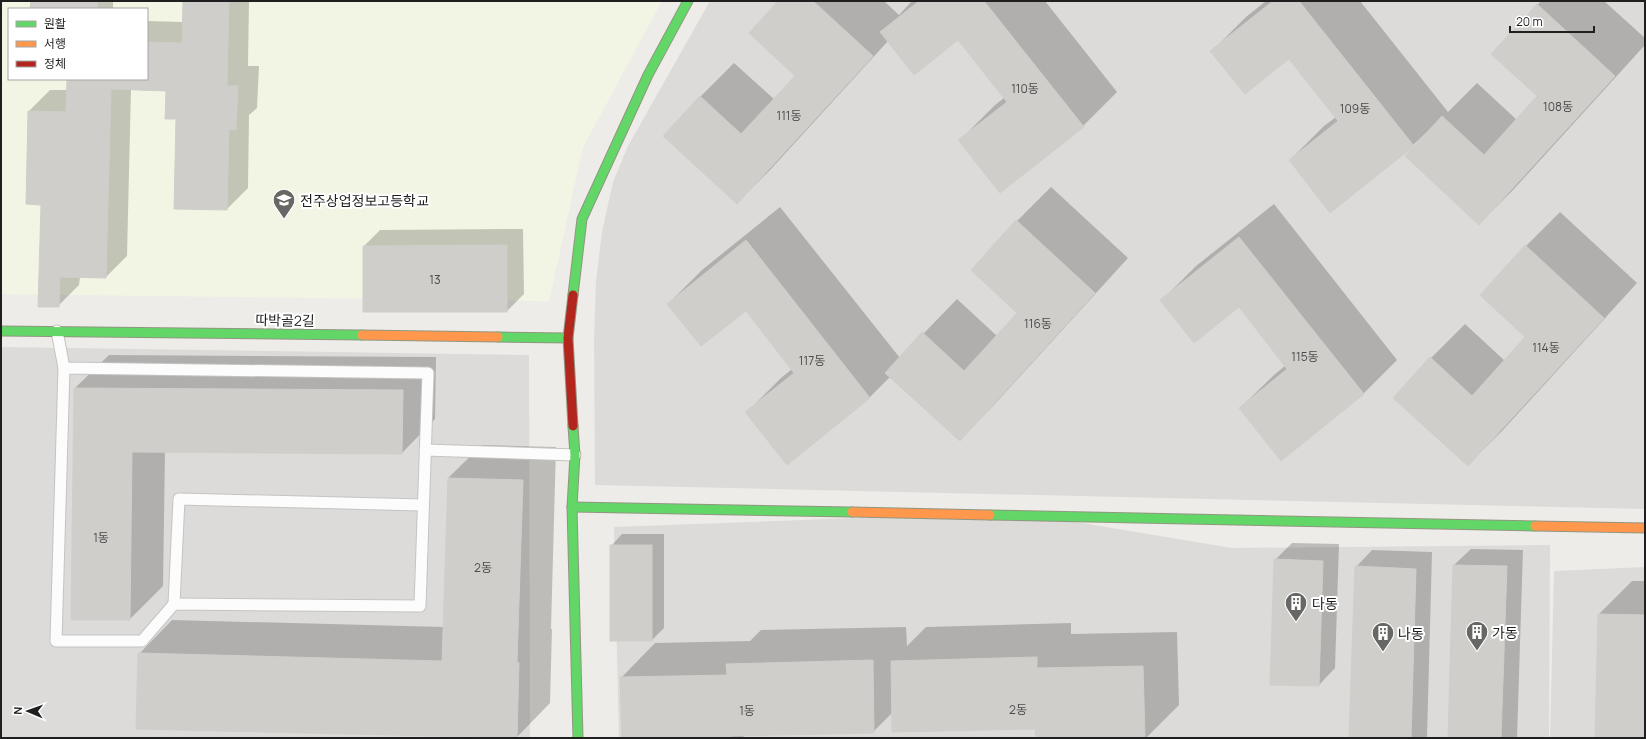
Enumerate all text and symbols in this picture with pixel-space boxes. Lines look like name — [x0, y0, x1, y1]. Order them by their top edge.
legend — [8, 8, 148, 80]
scale bar — [1510, 8, 1594, 34]
text: 20 m — [1516, 13, 1543, 30]
text: 원활 — [44, 15, 66, 32]
text: 서행 — [44, 35, 66, 52]
text: 정체 — [44, 55, 66, 72]
house number: 110동 — [1011, 80, 1039, 97]
house number: 108동 — [1543, 98, 1573, 115]
house number: 109동 — [1340, 100, 1370, 117]
house number: 111동 — [776, 107, 802, 124]
school or university icon: 전주상업정보고등학교 — [271, 187, 297, 220]
place label: 전주상업정보고등학교 — [300, 191, 429, 210]
house number: 13 — [429, 271, 441, 288]
street label: 따박골2길 — [255, 310, 315, 330]
house number: 116동 — [1024, 315, 1052, 332]
house number: 114동 — [1532, 339, 1560, 356]
house number: 115동 — [1291, 348, 1319, 365]
house number: 117동 — [799, 352, 825, 369]
house number: 1동 — [93, 529, 109, 546]
house number: 2동 — [474, 559, 492, 576]
building icon: 다동 — [1283, 590, 1309, 623]
place label: 다동 — [1312, 594, 1338, 613]
building icon: 가동 — [1464, 619, 1490, 652]
building icon: 나동 — [1370, 620, 1396, 653]
place label: 가동 — [1492, 623, 1518, 642]
place label: 나동 — [1398, 624, 1424, 643]
north arrow — [8, 691, 48, 731]
house number: 2동 — [1009, 701, 1027, 718]
house number: 1동 — [739, 702, 755, 719]
text: N — [10, 706, 25, 715]

